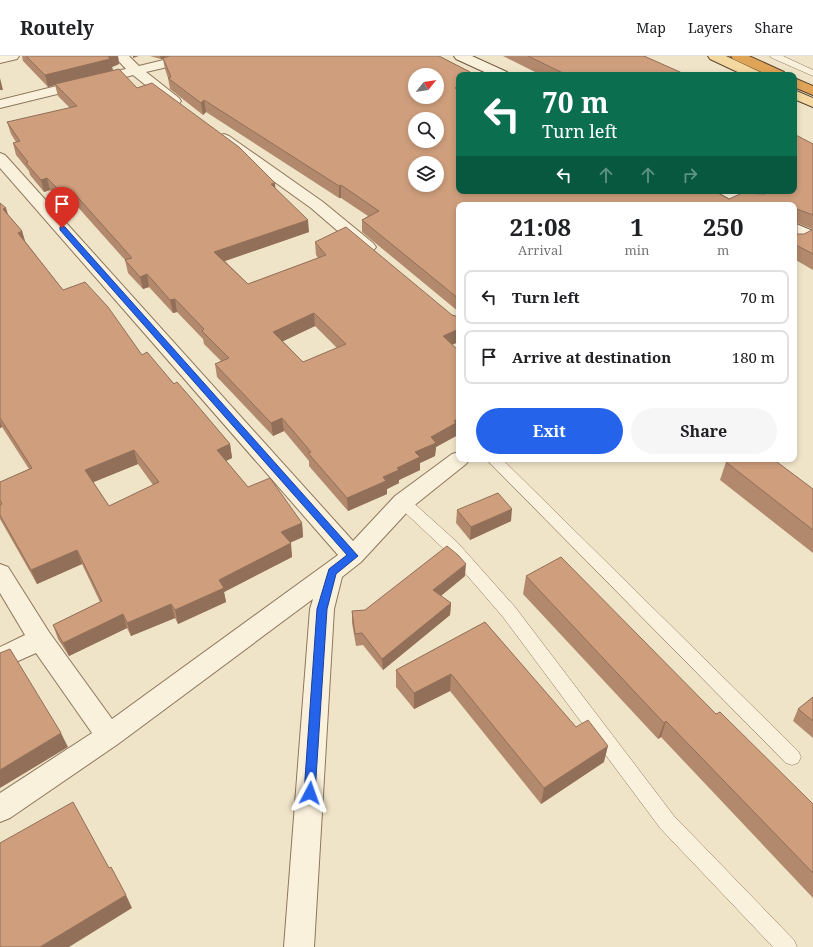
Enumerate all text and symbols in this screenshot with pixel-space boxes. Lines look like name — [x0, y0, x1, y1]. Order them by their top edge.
text: Routely — [20, 15, 94, 41]
text: Map — [636, 18, 666, 37]
text: Layers — [688, 18, 733, 37]
text: Share — [755, 18, 793, 37]
north arrow — [408, 68, 444, 104]
map controls — [408, 68, 444, 192]
text: 70 m — [542, 83, 609, 121]
icon: left — [476, 88, 528, 140]
button: search — [408, 112, 444, 148]
text: Turn left — [542, 119, 617, 143]
button: layers — [408, 156, 444, 192]
icon: left — [553, 164, 575, 186]
icon: ahead — [595, 164, 617, 186]
icon: ahead — [637, 164, 659, 186]
icon: right — [679, 164, 701, 186]
pin — [45, 187, 79, 228]
icon: arrive — [51, 193, 73, 215]
text: 21:08 — [509, 210, 571, 243]
text: 1 — [630, 210, 644, 243]
text: 250 — [703, 210, 743, 243]
text: Arrival — [518, 241, 562, 259]
text: min — [624, 241, 649, 259]
text: m — [717, 241, 729, 259]
icon: left — [478, 286, 500, 308]
text: Turn left — [512, 287, 580, 307]
text: 70 m — [740, 287, 775, 307]
icon: arrive — [478, 346, 500, 368]
text: Arrive at destination — [512, 347, 671, 367]
text: 180 m — [732, 347, 775, 367]
button: Exit — [476, 408, 623, 454]
button: Share — [631, 408, 777, 454]
position arrow — [289, 772, 331, 814]

